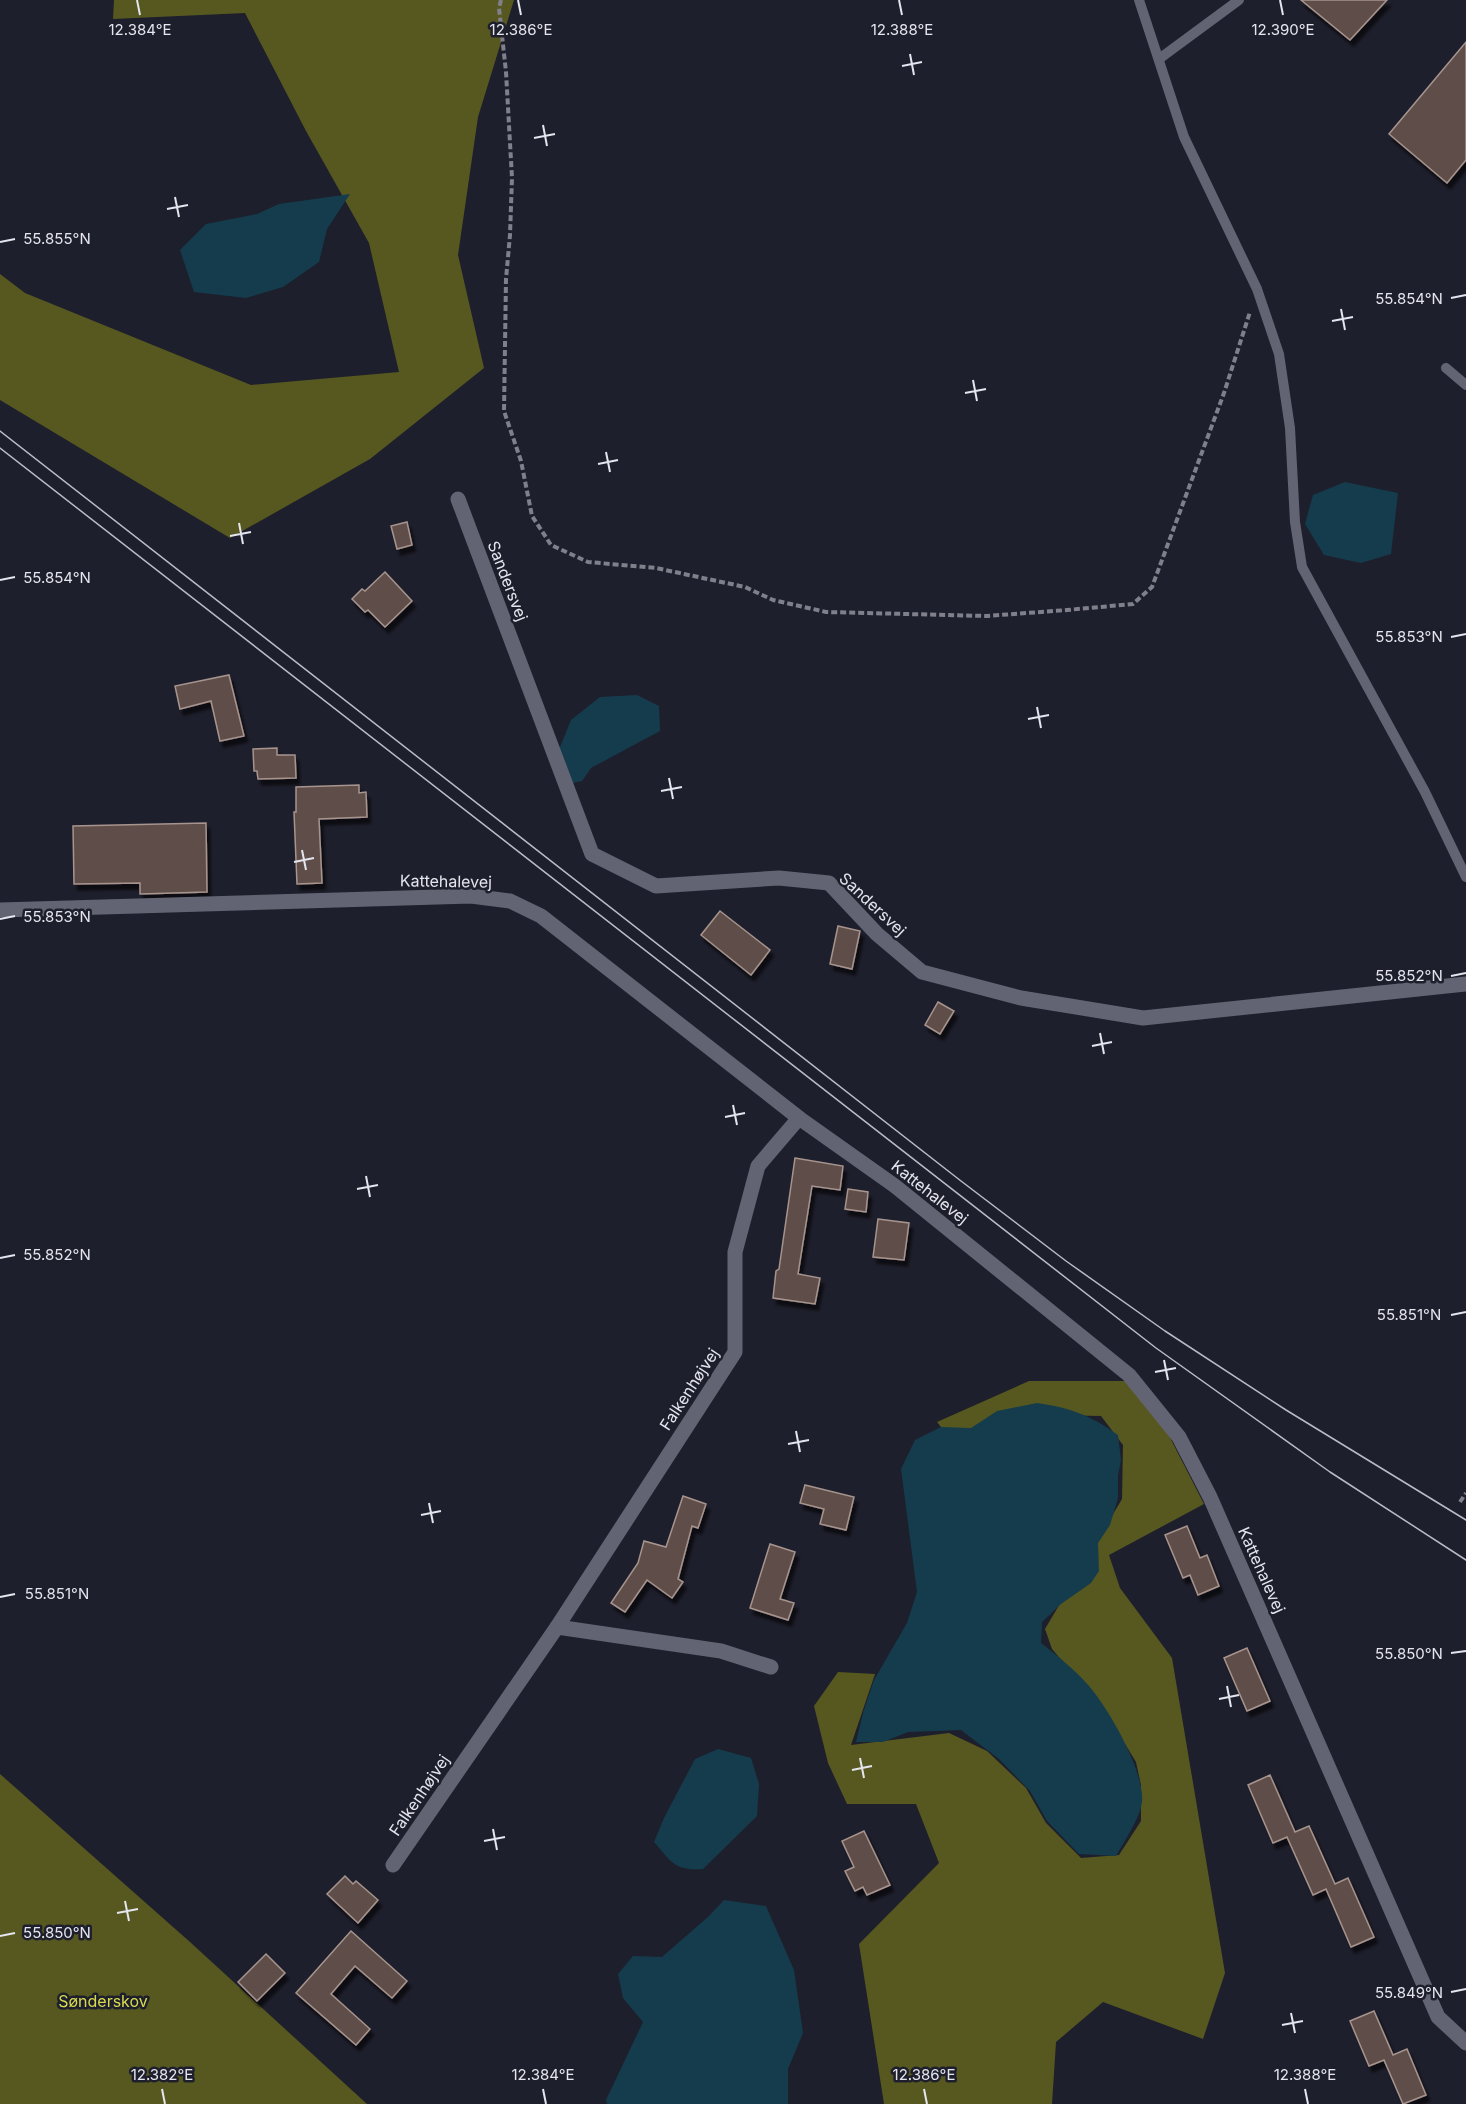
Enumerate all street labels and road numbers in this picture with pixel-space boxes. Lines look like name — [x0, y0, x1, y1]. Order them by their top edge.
street label: Sandersvej — [484, 538, 532, 624]
street label: Sandersvej — [835, 868, 911, 940]
street label: Kattehalevej — [400, 870, 492, 892]
street label: Kattehalevej — [888, 1156, 972, 1228]
street label: Falkenhøjvej — [655, 1344, 723, 1434]
street label: Kattehalevej — [1234, 1524, 1290, 1616]
street label: Falkenhøjvej — [384, 1750, 454, 1840]

